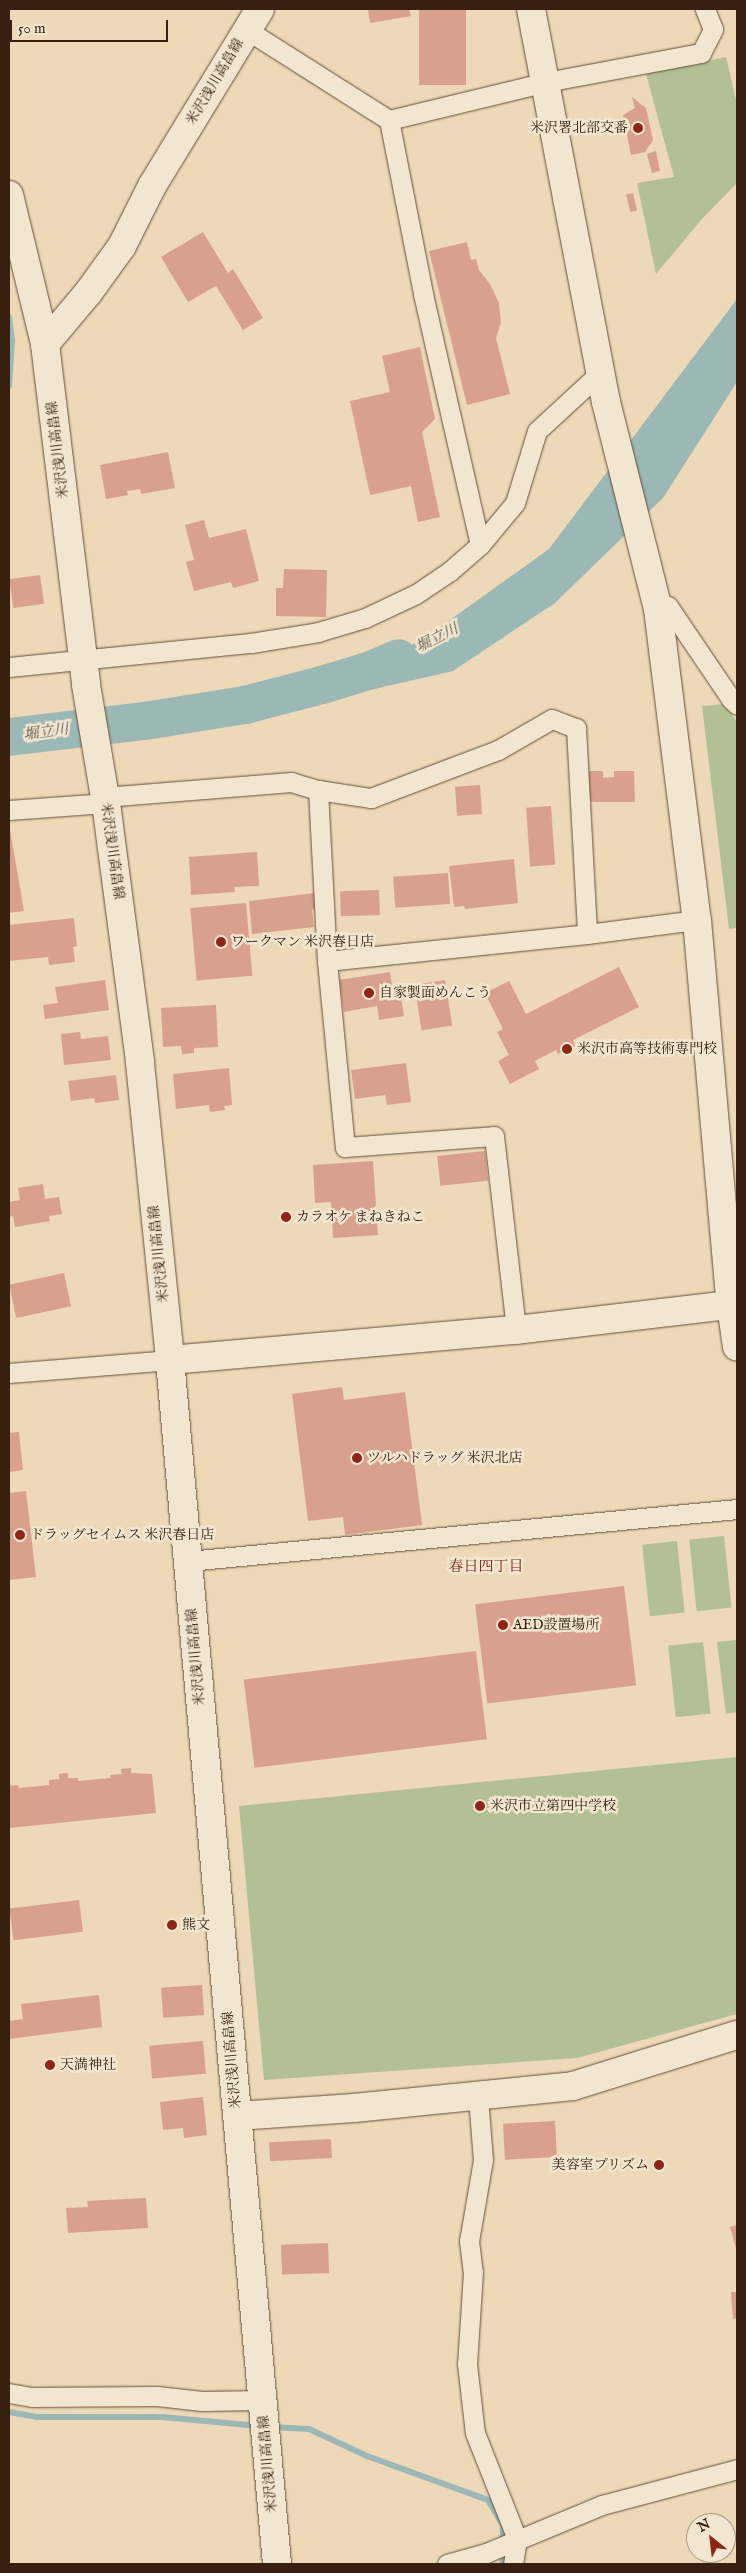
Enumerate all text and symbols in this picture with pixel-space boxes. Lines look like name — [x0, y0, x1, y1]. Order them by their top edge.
scale bar — [12, 10, 170, 42]
text: 50 m — [18, 19, 46, 38]
street label: 米沢浅川高畠線 — [183, 36, 247, 128]
place label: 米沢署北部交番 — [530, 120, 628, 136]
marker: 米沢署北部交番 — [632, 122, 644, 134]
street label: 米沢浅川高畠線 — [44, 400, 72, 500]
water label: 堀立川 — [413, 620, 461, 656]
water label: 堀立川 — [22, 720, 70, 744]
street label: 米沢浅川高畠線 — [97, 801, 127, 901]
place label: ワークマン 米沢春日店 — [231, 934, 374, 950]
marker: ワークマン 米沢春日店 — [215, 936, 227, 948]
place label: 自家製面めんこう — [379, 985, 491, 1001]
marker: 自家製面めんこう — [363, 987, 375, 999]
place label: 米沢市高等技術専門校 — [577, 1041, 717, 1057]
marker: 米沢市高等技術専門校 — [561, 1043, 573, 1055]
street label: 米沢浅川高畠線 — [146, 1204, 172, 1304]
place label: カラオケ まねきねこ — [296, 1209, 425, 1225]
marker: カラオケ まねきねこ — [280, 1211, 292, 1223]
place label: ツルハドラッグ 米沢北店 — [367, 1450, 524, 1466]
marker: ツルハドラッグ 米沢北店 — [351, 1452, 363, 1464]
place label: ドラッグセイムス 米沢春日店 — [30, 1527, 215, 1543]
marker: ドラッグセイムス 米沢春日店 — [14, 1529, 26, 1541]
district label: 春日四丁目 — [449, 1558, 523, 1576]
street label: 米沢浅川高畠線 — [183, 1607, 209, 1707]
place label: AED設置場所 — [513, 1617, 599, 1633]
marker: AED設置場所 — [497, 1619, 509, 1631]
place label: 米沢市立第四中学校 — [490, 1798, 616, 1814]
marker: 米沢市立第四中学校 — [474, 1800, 486, 1812]
place label: 熊文 — [182, 1917, 210, 1933]
marker: 熊文 — [166, 1919, 178, 1931]
street label: 米沢浅川高畠線 — [219, 2010, 245, 2110]
place label: 天満神社 — [60, 2057, 116, 2073]
marker: 天満神社 — [44, 2059, 56, 2071]
place label: 美容室プリズム — [551, 2157, 649, 2173]
marker: 美容室プリズム — [653, 2159, 665, 2171]
street label: 米沢浅川高畠線 — [255, 2414, 281, 2514]
north arrow — [686, 2513, 736, 2563]
text: N — [695, 2515, 714, 2537]

